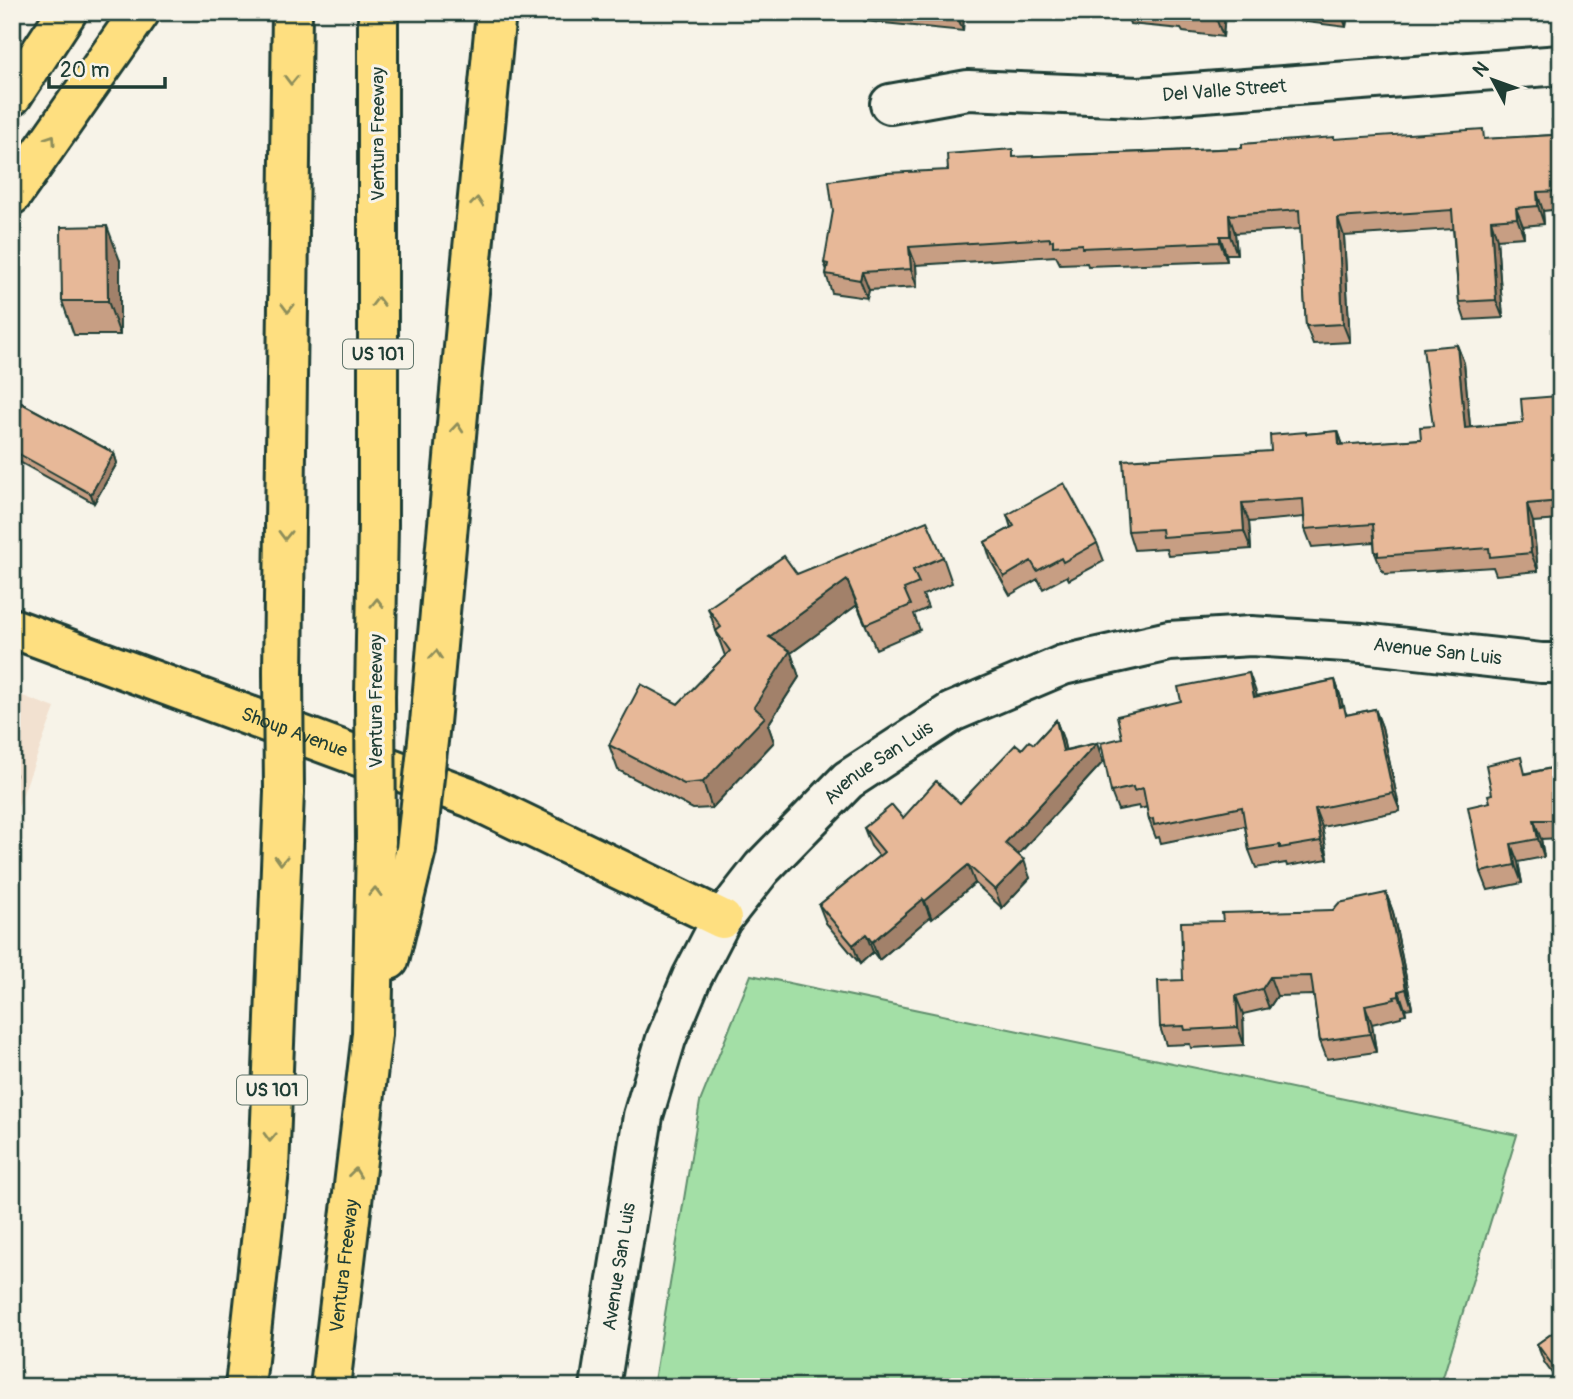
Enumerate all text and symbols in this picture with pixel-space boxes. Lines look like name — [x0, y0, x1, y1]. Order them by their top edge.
scale bar — [49, 46, 164, 90]
north arrow — [1458, 46, 1528, 116]
text: 20 m — [60, 57, 109, 84]
text: N — [1468, 57, 1494, 82]
street label: Ventura Freeway — [366, 67, 390, 201]
street label: Del Valle Street — [1161, 74, 1288, 107]
one-way arrow — [283, 76, 299, 86]
one-way arrow — [43, 134, 55, 147]
one-way arrow — [470, 196, 485, 208]
one-way arrow — [370, 296, 386, 307]
one-way arrow — [280, 303, 296, 314]
road number: US 101 — [343, 340, 413, 368]
one-way arrow — [449, 423, 464, 434]
one-way arrow — [277, 531, 293, 541]
one-way arrow — [369, 597, 384, 608]
street label: Avenue San Luis — [1372, 632, 1503, 671]
street label: Ventura Freeway — [364, 634, 388, 768]
one-way arrow — [429, 649, 444, 661]
street label: Shoup Avenue — [238, 702, 351, 763]
street label: Avenue San Luis — [819, 715, 938, 810]
one-way arrow — [274, 855, 289, 866]
one-way arrow — [367, 886, 382, 897]
road number: US 101 — [237, 1076, 307, 1105]
one-way arrow — [262, 1132, 277, 1143]
one-way arrow — [348, 1167, 363, 1179]
street label: Ventura Freeway — [325, 1198, 364, 1334]
street label: Avenue San Luis — [597, 1200, 641, 1332]

